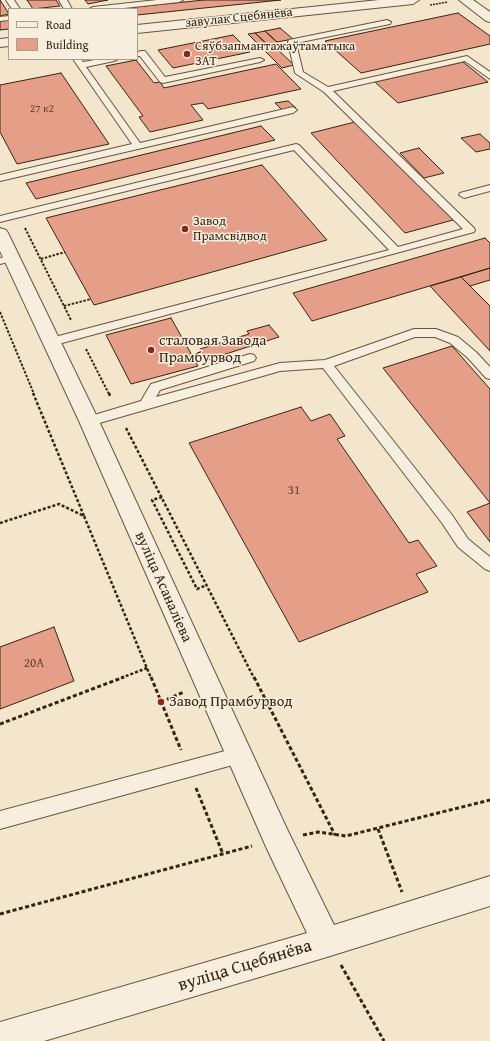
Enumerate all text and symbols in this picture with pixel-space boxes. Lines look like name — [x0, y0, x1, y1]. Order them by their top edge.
street label: завулак Сцебянёва — [185, 5, 293, 31]
legend — [8, 8, 138, 60]
text: Road — [46, 16, 71, 33]
text: Building — [46, 36, 89, 53]
place label: Сяўбзапмантажаўтаматыка ЗАТ — [195, 39, 355, 70]
marker: Сяўбзапмантажаўтаматыка ЗАТ — [182, 49, 192, 59]
house number: 27 к2 — [30, 102, 54, 116]
place label: Завод Прамсвідвод — [193, 214, 267, 245]
marker: Завод Прамсвідвод — [180, 224, 190, 234]
place label: сталовая Завода Прамбурвод — [159, 332, 266, 367]
marker: сталовая Завода Прамбурвод — [146, 345, 156, 355]
house number: 31 — [288, 483, 300, 499]
street label: вуліца Асаналіева — [131, 529, 195, 645]
house number: 20А — [24, 656, 44, 672]
place label: Завод Прамбурвод — [169, 693, 292, 711]
marker: Завод Прамбурвод — [156, 697, 166, 707]
street label: вуліца Сцебянёва — [176, 935, 314, 997]

